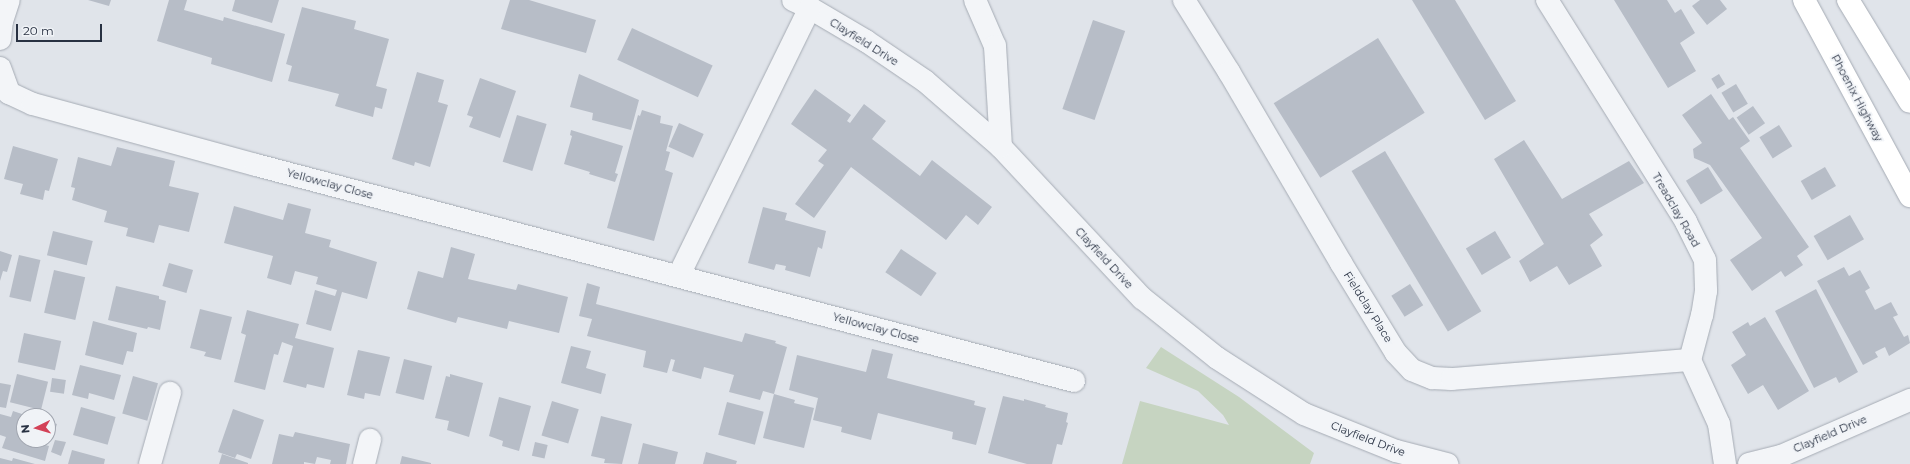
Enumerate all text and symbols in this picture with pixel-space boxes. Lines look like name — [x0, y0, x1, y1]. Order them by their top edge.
scale bar — [18, 16, 104, 42]
street label: Clayfield Drive — [827, 16, 901, 68]
text: 20 m — [23, 23, 54, 38]
street label: Phoenix Highway — [1829, 52, 1885, 144]
street label: Yellowclay Close — [285, 166, 375, 202]
street label: Treadclay Road — [1649, 170, 1703, 250]
street label: Clayfield Drive — [1072, 225, 1136, 291]
street label: Fieldclay Place — [1341, 269, 1395, 345]
street label: Yellowclay Close — [831, 310, 921, 346]
north arrow — [16, 408, 56, 448]
street label: Clayfield Drive — [1791, 413, 1869, 455]
street label: Clayfield Drive — [1329, 419, 1407, 459]
text: N — [18, 424, 32, 434]

